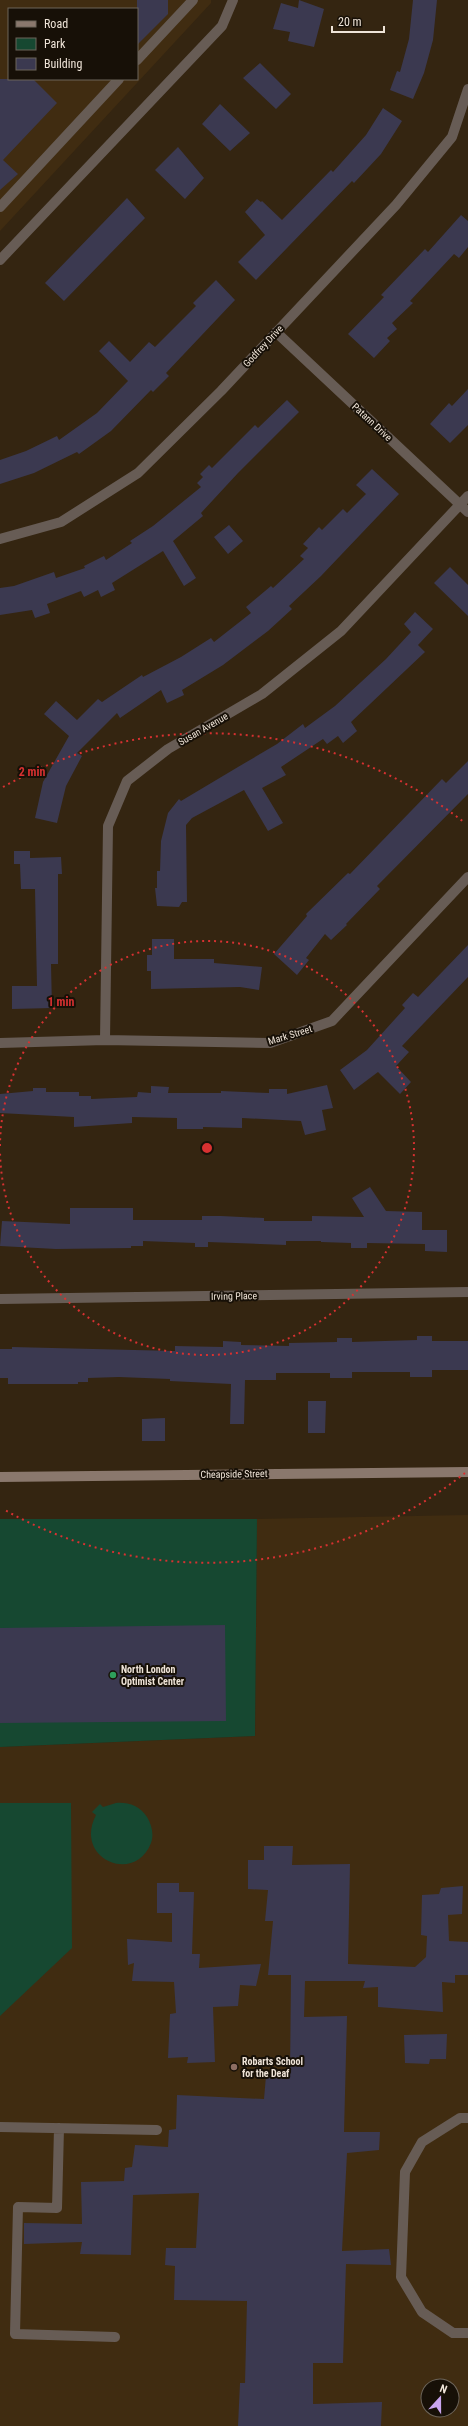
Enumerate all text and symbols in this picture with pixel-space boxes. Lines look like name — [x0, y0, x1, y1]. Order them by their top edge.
legend — [8, 8, 138, 80]
scale bar — [332, 8, 384, 34]
text: 20 m — [338, 15, 362, 29]
text: Road — [44, 17, 68, 31]
text: Park — [44, 37, 66, 51]
text: Building — [44, 57, 82, 71]
street label: Godfrey Drive — [241, 323, 285, 369]
street label: Patann Drive — [350, 401, 394, 443]
street label: Susan Avenue — [176, 710, 230, 748]
text: 2 min — [19, 765, 45, 779]
text: 1 min — [48, 995, 74, 1009]
street label: Mark Street — [267, 1023, 313, 1047]
centre of rings — [200, 1141, 214, 1155]
street label: Irving Place — [211, 1290, 258, 1302]
street label: Cheapside Street — [200, 1468, 268, 1480]
place label: North London Optimist Center — [121, 1664, 185, 1687]
marker: North London Optimist Center — [108, 1670, 118, 1680]
place label: Robarts School for the Deaf — [242, 2056, 303, 2079]
marker: Robarts School for the Deaf — [229, 2062, 239, 2072]
north arrow — [420, 2378, 460, 2418]
text: N — [438, 2382, 449, 2396]

